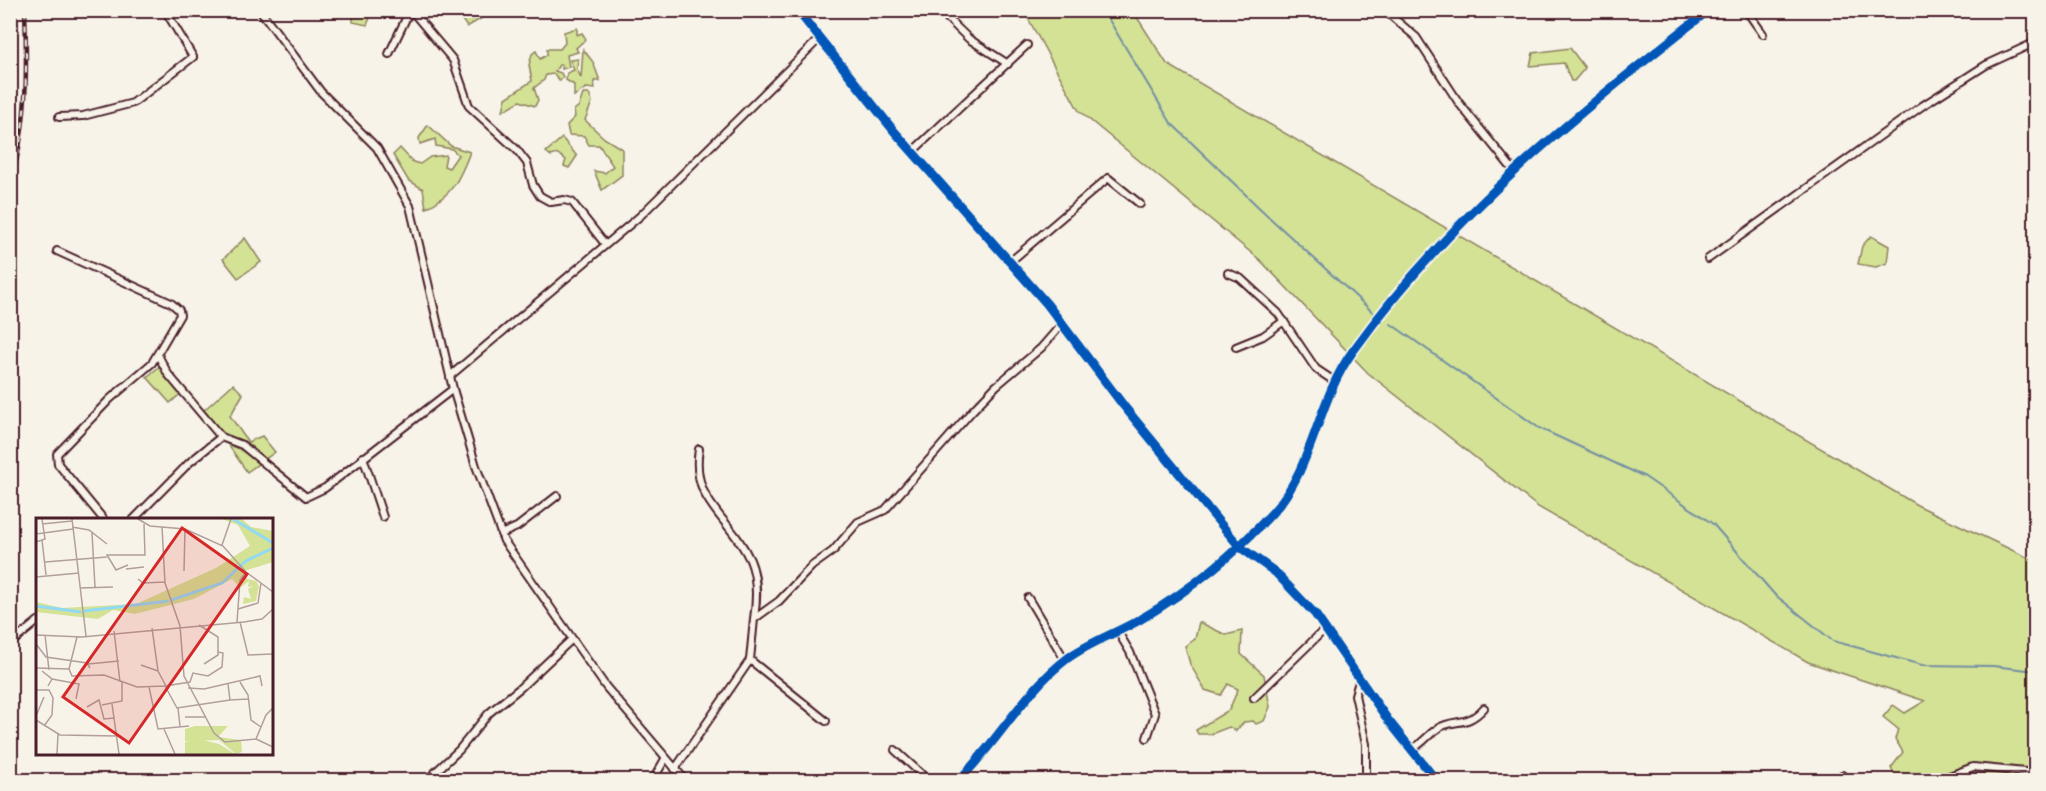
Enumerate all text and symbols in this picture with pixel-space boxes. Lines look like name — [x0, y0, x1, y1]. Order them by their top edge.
inset map — [36, 518, 273, 755]

